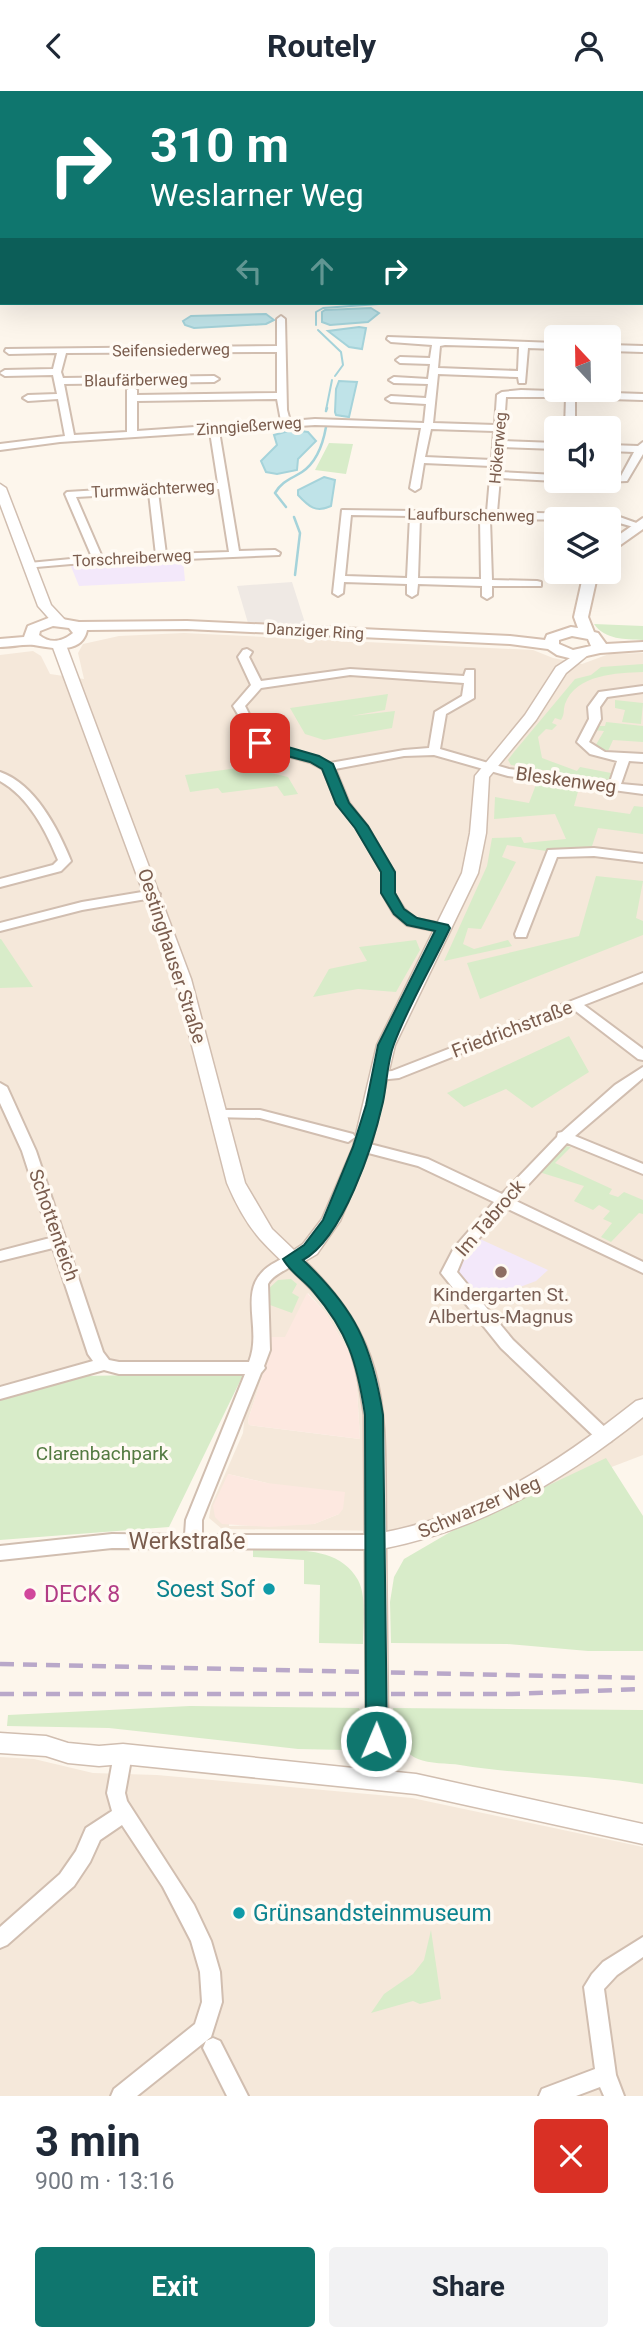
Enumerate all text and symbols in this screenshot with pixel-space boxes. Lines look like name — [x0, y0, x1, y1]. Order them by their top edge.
icon: back — [35, 27, 73, 65]
text: Routely — [267, 27, 376, 65]
icon: person — [570, 27, 608, 65]
text: 310 m — [150, 117, 289, 174]
icon: right — [35, 119, 126, 210]
text: Weslarner Weg — [150, 176, 364, 214]
icon: left — [230, 252, 268, 290]
icon: ahead — [303, 252, 341, 290]
icon: right — [376, 252, 414, 290]
north arrow — [544, 325, 621, 403]
map controls — [544, 325, 621, 584]
street label: Seifensiederweg — [112, 339, 230, 361]
street label: Blaufärberweg — [84, 370, 188, 390]
street label: Hökerweg — [485, 411, 511, 485]
street label: Zinngießerweg — [196, 413, 302, 439]
button: sound — [544, 416, 621, 493]
street label: Turmwächterweg — [91, 476, 215, 502]
street label: Laufburschenweg — [407, 504, 535, 526]
button: layers — [544, 507, 621, 584]
street label: Torschreiberweg — [72, 545, 192, 571]
street label: Danziger Ring — [265, 619, 365, 643]
pin — [230, 713, 290, 773]
icon: arrive — [241, 724, 279, 762]
street label: Bleskenweg — [514, 762, 618, 798]
street label: Oestinghauser Straße — [133, 866, 211, 1046]
street label: Friedrichstraße — [448, 995, 576, 1063]
street label: Schottenteich — [24, 1166, 84, 1284]
street label: Im Tabrock — [450, 1175, 530, 1261]
marker: Kindergarten St. Albertus-Magnus — [493, 1264, 509, 1280]
place label: Kindergarten St. Albertus-Magnus — [429, 1283, 573, 1328]
park label: Clarenbachpark — [36, 1442, 169, 1465]
street label: Schwarzer Weg — [414, 1471, 544, 1543]
street label: Werkstraße — [129, 1528, 245, 1555]
place label: Soest Sof — [156, 1576, 256, 1603]
place label: DECK 8 — [44, 1581, 120, 1608]
marker: Soest Sof — [261, 1581, 277, 1597]
marker: DECK 8 — [22, 1586, 38, 1602]
position arrow — [339, 1704, 413, 1778]
place label: Grünsandsteinmuseum — [253, 1900, 492, 1927]
marker: Grünsandsteinmuseum — [231, 1905, 247, 1921]
text: 3 min — [35, 2117, 141, 2166]
button: close — [534, 2119, 608, 2193]
text: 900 m · 13:16 — [35, 2168, 174, 2195]
button: Exit — [35, 2247, 315, 2327]
button: Share — [329, 2247, 608, 2327]

